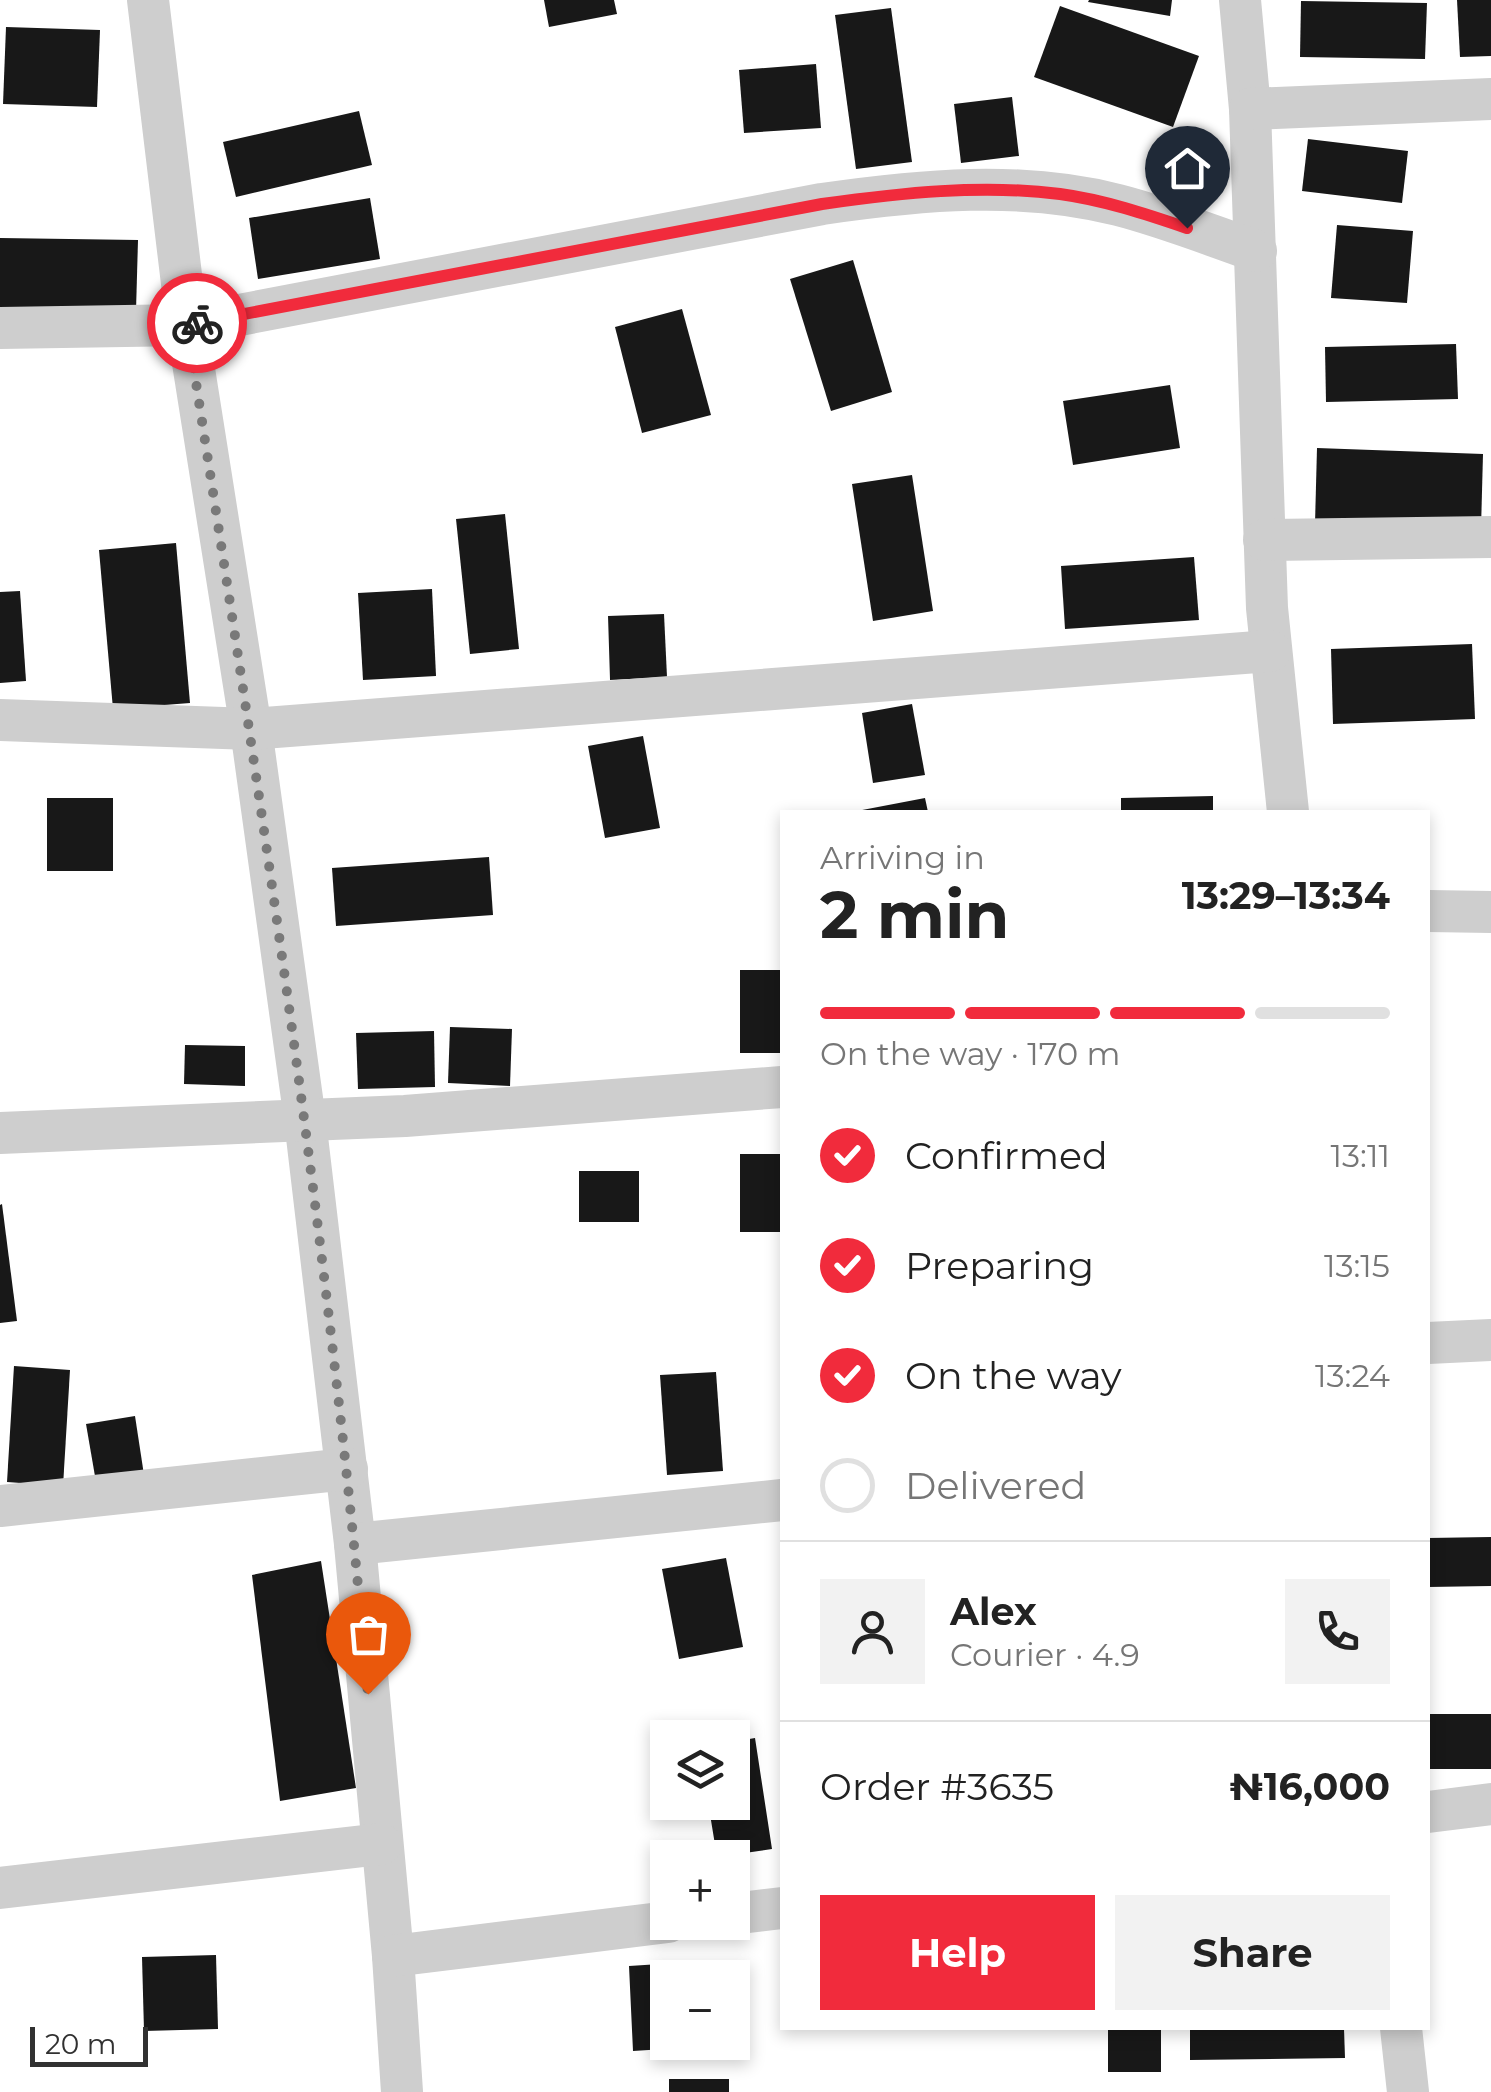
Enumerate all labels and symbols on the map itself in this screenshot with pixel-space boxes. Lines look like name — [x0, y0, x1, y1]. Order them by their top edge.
pin — [1145, 126, 1230, 229]
courier — [147, 273, 247, 373]
pin — [326, 1592, 411, 1695]
scale bar — [30, 2022, 148, 2066]

